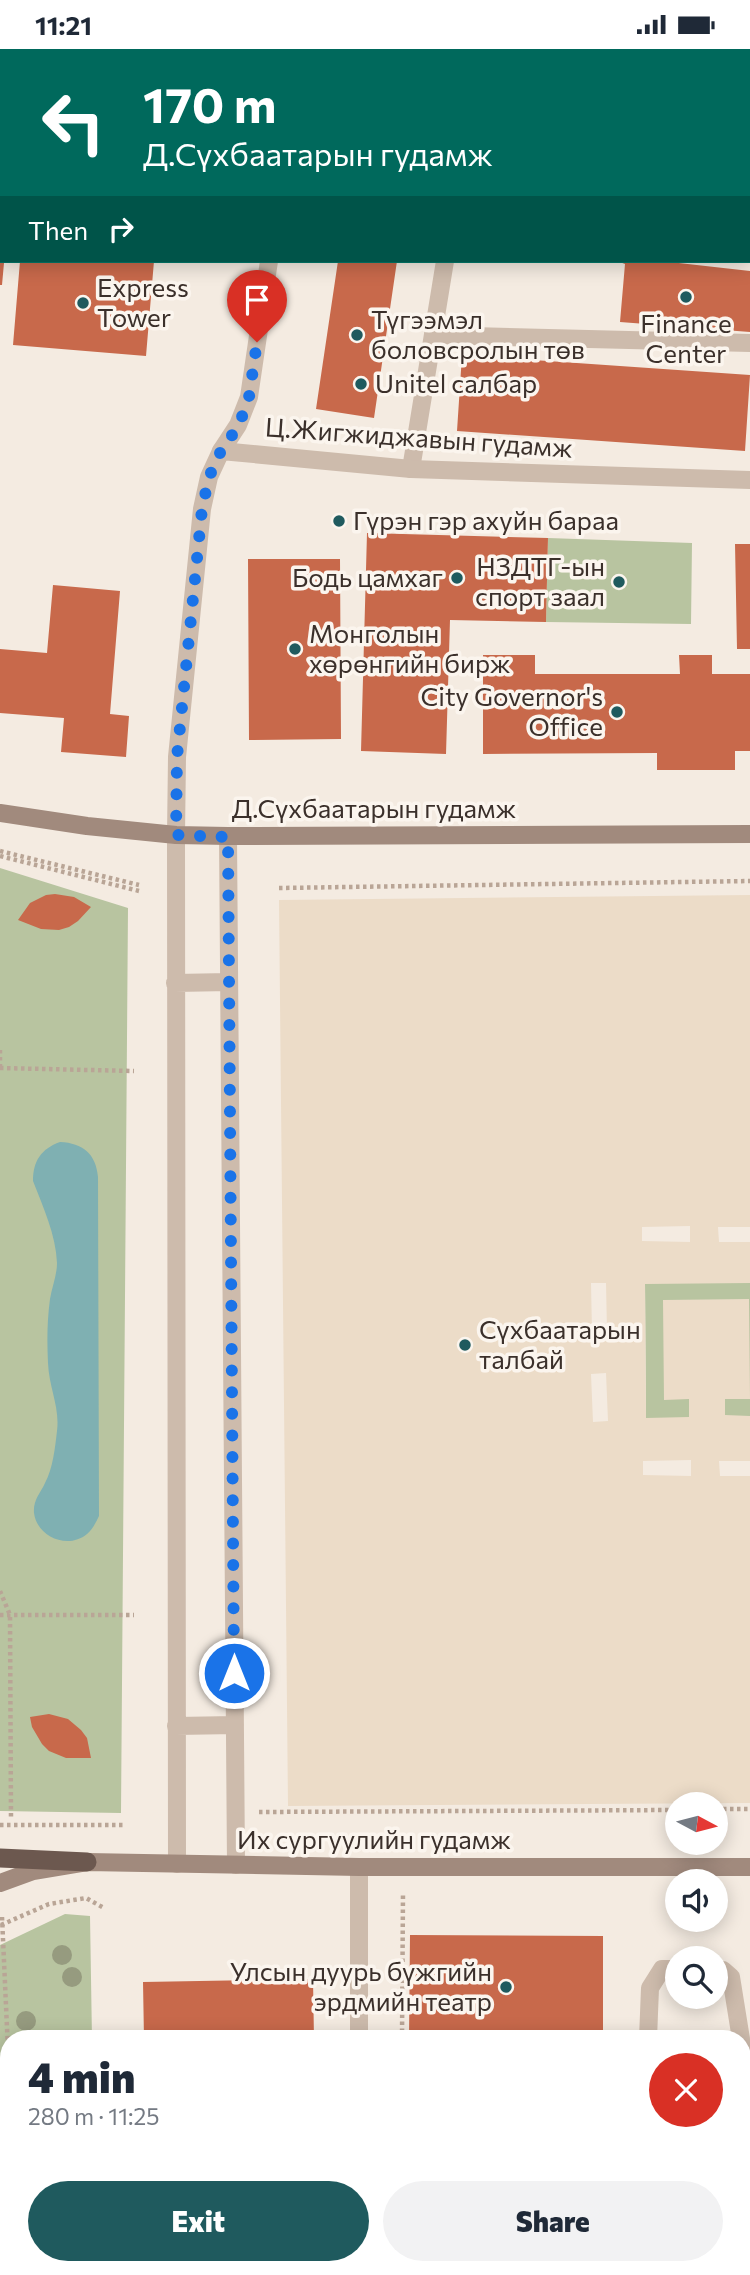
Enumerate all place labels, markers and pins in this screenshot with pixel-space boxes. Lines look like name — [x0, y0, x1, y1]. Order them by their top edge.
pin — [227, 270, 287, 342]
place label: Express Tower — [97, 271, 189, 332]
marker: Finance Center — [678, 289, 694, 305]
marker: Express Tower — [75, 295, 91, 311]
place label: Түгээмэл боловсролын төв — [371, 303, 585, 364]
place label: Finance Center — [640, 307, 732, 368]
marker: Түгээмэл боловсролын төв — [349, 327, 365, 343]
place label: Unitel салбар — [375, 367, 537, 398]
marker: Unitel салбар — [353, 376, 369, 392]
place label: Гүрэн гэр ахуйн бараа — [353, 504, 619, 535]
marker: Гүрэн гэр ахуйн бараа — [331, 513, 347, 529]
place label: НЗДТГ-ын спорт заал — [475, 550, 605, 611]
place label: Бодь цамхаг — [292, 561, 443, 592]
marker: Бодь цамхаг — [449, 570, 465, 586]
marker: НЗДТГ-ын спорт заал — [611, 574, 627, 590]
place label: Монголын хөрөнгийн бирж — [309, 617, 511, 678]
marker: Монголын хөрөнгийн бирж — [287, 641, 303, 657]
place label: City Governor's Office — [420, 680, 603, 741]
marker: City Governor's Office — [609, 704, 625, 720]
place label: Сүхбаатарын талбай — [479, 1313, 641, 1374]
marker: Сүхбаатарын талбай — [457, 1337, 473, 1353]
place label: Улсын дуурь бүжгийн эрдмийн театр — [230, 1955, 492, 2016]
marker: Улсын дуурь бүжгийн эрдмийн театр — [498, 1979, 514, 1995]

